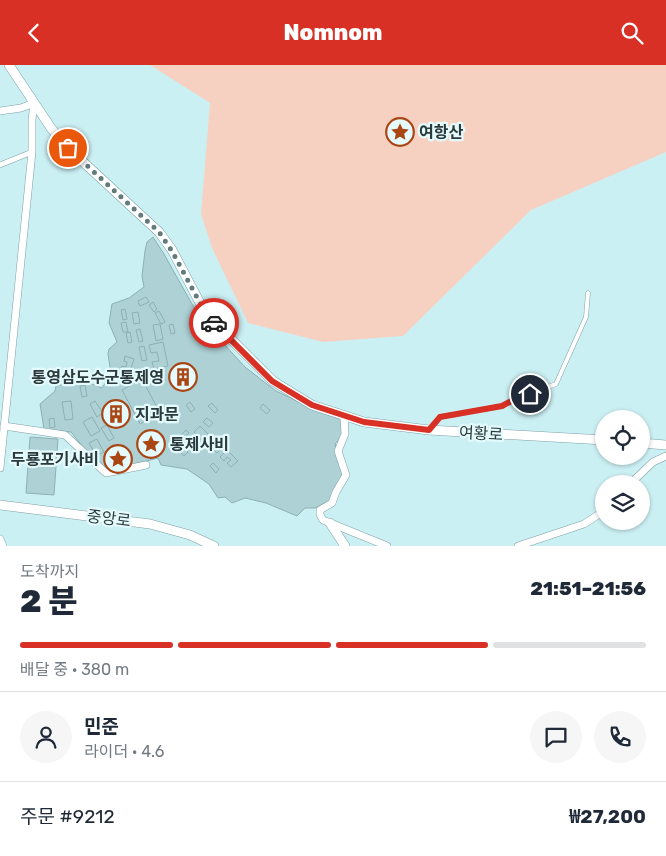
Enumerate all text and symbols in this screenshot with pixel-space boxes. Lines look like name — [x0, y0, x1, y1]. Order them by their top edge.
icon: back — [20, 19, 48, 47]
text: Nomnom — [284, 19, 382, 46]
icon: search — [618, 19, 646, 47]
place icon: 여항산 — [385, 117, 415, 147]
place label: 여항산 — [419, 123, 463, 142]
pin — [47, 127, 89, 169]
icon: bag — [54, 134, 82, 162]
courier — [189, 298, 239, 348]
icon: car — [200, 309, 228, 337]
building icon: 통영삼도수군통제영 — [168, 362, 198, 392]
place label: 통영삼도수군통제영 — [32, 368, 164, 387]
pin — [509, 373, 551, 415]
icon: home — [516, 380, 544, 408]
building icon: 지과문 — [101, 399, 131, 429]
place label: 지과문 — [135, 405, 179, 424]
map controls — [595, 410, 650, 530]
button: locate — [595, 410, 650, 465]
street label: 여황로 — [458, 423, 504, 444]
place icon: 통제사비 — [136, 429, 166, 459]
place label: 통제사비 — [170, 435, 229, 454]
place icon: 두룡포기사비 — [103, 444, 133, 474]
place label: 두룡포기사비 — [11, 450, 99, 469]
button: layers — [595, 475, 650, 530]
street label: 중앙로 — [86, 506, 132, 531]
text: 도착까지 — [20, 562, 79, 581]
text: 21:51–21:56 — [530, 577, 646, 600]
text: 2 분 — [20, 582, 78, 620]
text: 배달 중 · 380 m — [20, 660, 129, 679]
button: person — [20, 711, 72, 763]
button: chat — [530, 711, 582, 763]
button: phone — [594, 711, 646, 763]
text: 민준 — [84, 715, 119, 738]
text: 라이더 · 4.6 — [84, 742, 164, 761]
text: 주문 #9212 — [20, 805, 115, 828]
text: ₩27,200 — [569, 805, 646, 828]

